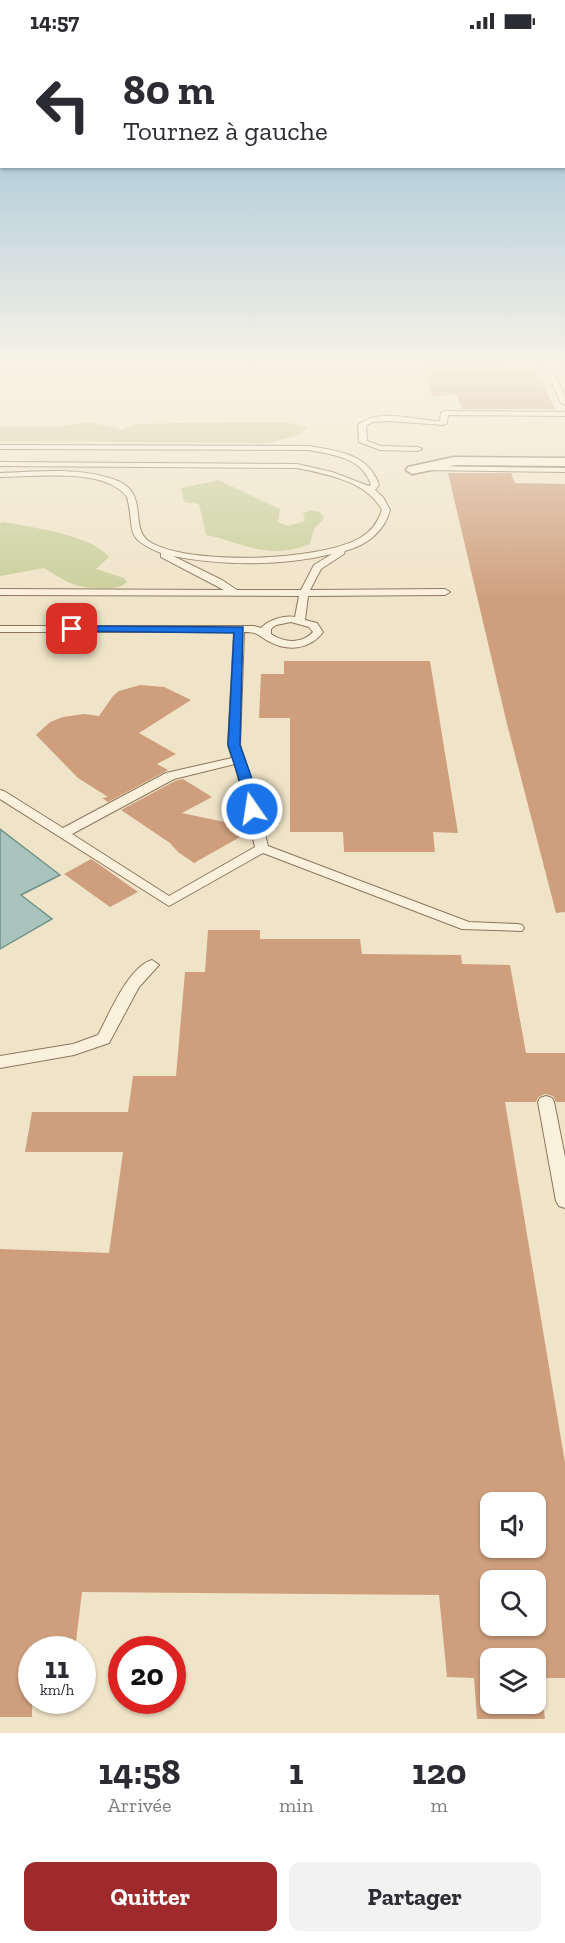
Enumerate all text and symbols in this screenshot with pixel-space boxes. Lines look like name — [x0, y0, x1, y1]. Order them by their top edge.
text: 14:57 — [30, 8, 79, 35]
text: 80 m — [123, 64, 214, 115]
icon: left — [24, 66, 102, 144]
text: Tournez à gauche — [123, 115, 328, 147]
pin — [46, 603, 97, 654]
icon: arrive — [55, 612, 88, 645]
position arrow — [220, 777, 284, 841]
map controls — [480, 1492, 546, 1714]
button: sound — [480, 1492, 546, 1558]
button: search — [480, 1570, 546, 1636]
speed limit sign: 20 — [108, 1636, 186, 1714]
button: layers — [480, 1648, 546, 1714]
text: 11 — [45, 1650, 69, 1686]
text: km/h — [40, 1681, 74, 1699]
text: 14:58 — [98, 1750, 181, 1793]
text: 1 — [289, 1750, 304, 1793]
text: 120 — [412, 1750, 467, 1793]
text: Arrivée — [108, 1793, 171, 1817]
text: min — [279, 1793, 313, 1817]
text: m — [431, 1793, 448, 1817]
button: Quitter — [24, 1862, 277, 1931]
button: Partager — [289, 1862, 541, 1931]

